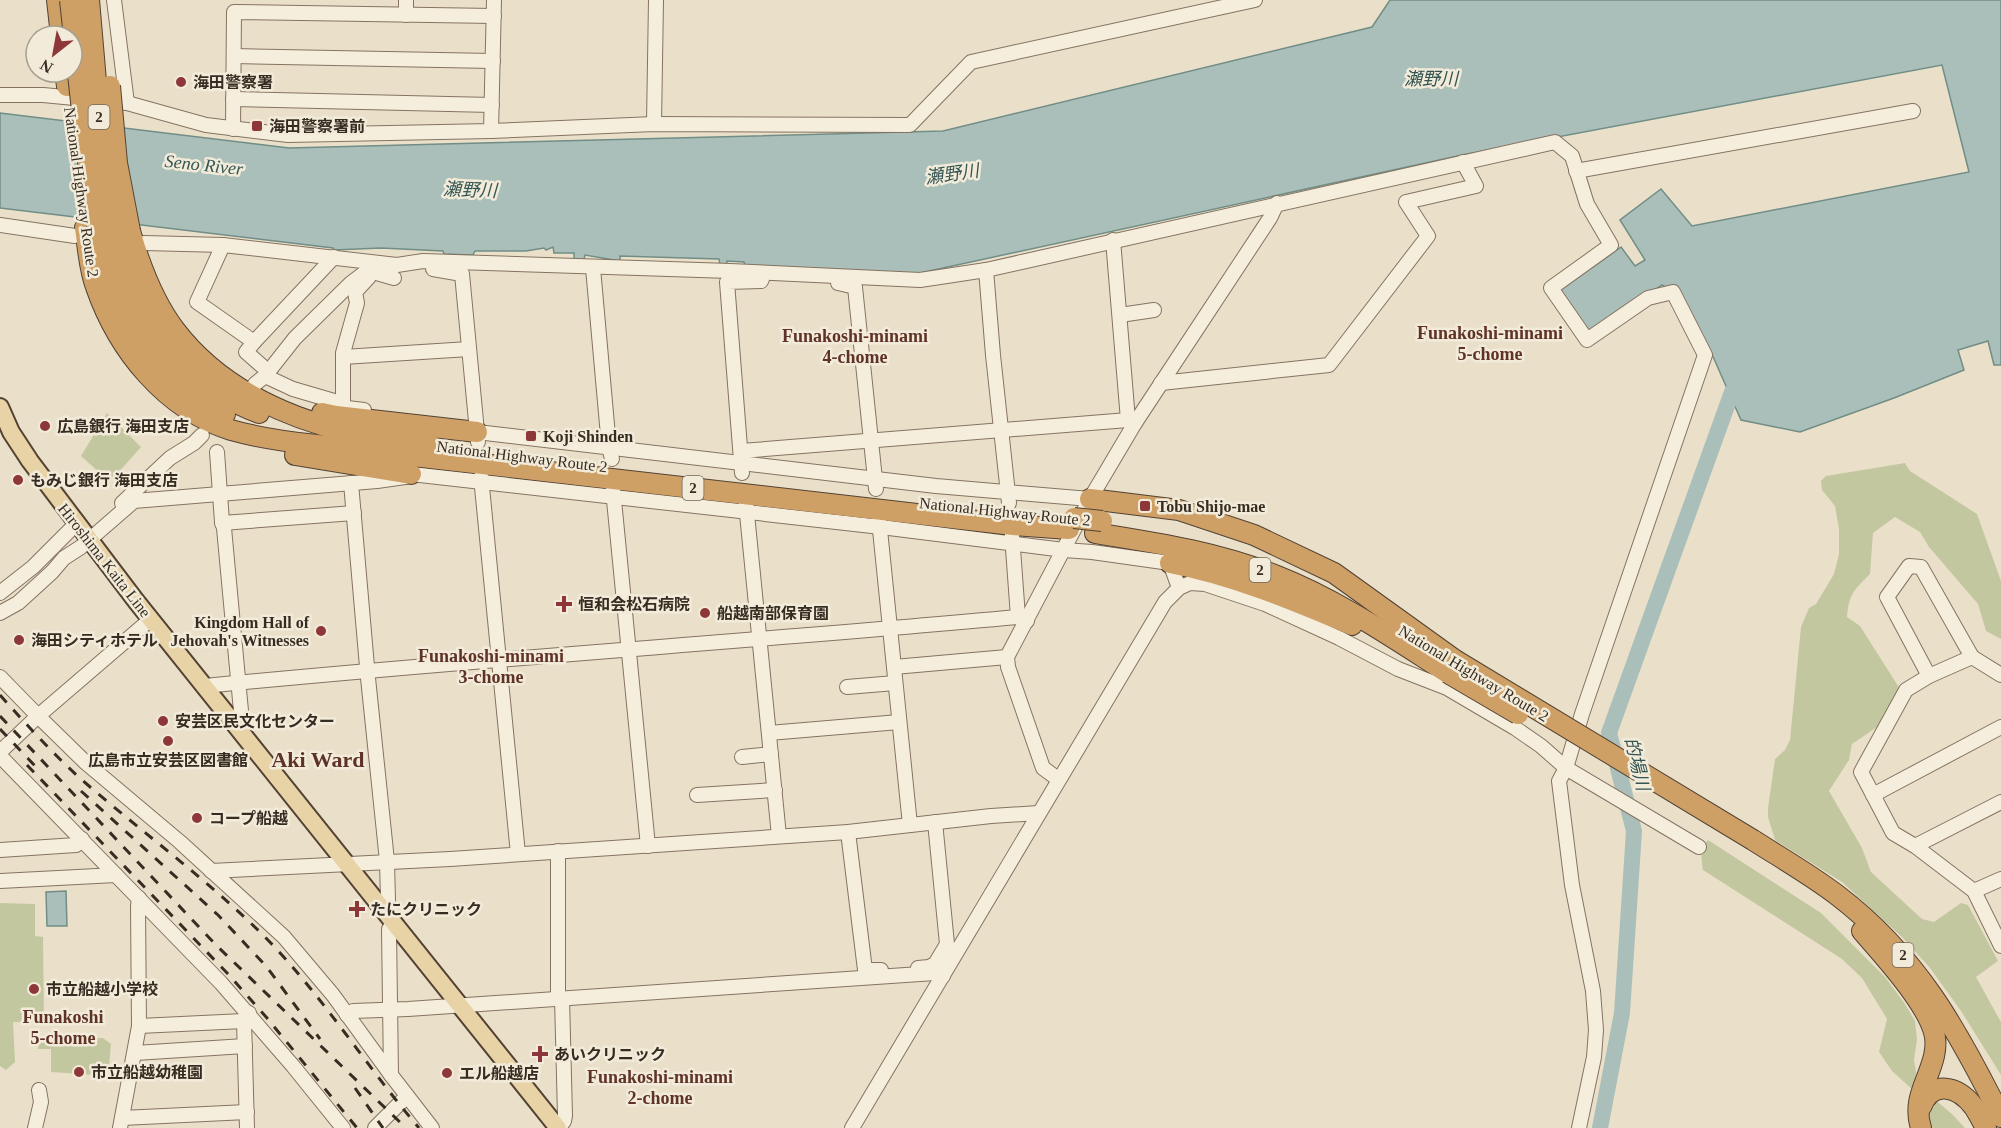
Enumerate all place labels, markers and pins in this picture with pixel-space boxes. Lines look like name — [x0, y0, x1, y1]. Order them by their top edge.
place label: 海田警察署 — [193, 74, 273, 91]
marker: 海田警察署 — [174, 75, 188, 89]
place label: 海田警察署前 — [269, 118, 365, 135]
marker: 海田警察署前 — [250, 119, 264, 133]
place label: 広島銀行 海田支店 — [57, 418, 189, 435]
marker: 広島銀行 海田支店 — [38, 419, 52, 433]
place label: Koji Shinden — [543, 428, 633, 446]
marker: Koji Shinden — [524, 429, 538, 443]
place label: もみじ銀行 海田支店 — [30, 472, 178, 489]
marker: もみじ銀行 海田支店 — [11, 473, 25, 487]
place label: Tobu Shijo-mae — [1157, 498, 1265, 516]
marker: Tobu Shijo-mae — [1138, 499, 1152, 513]
marker: 恒和会松石病院 — [555, 595, 573, 613]
place label: 恒和会松石病院 — [578, 596, 690, 613]
place label: 船越南部保育園 — [717, 604, 829, 622]
marker: 船越南部保育園 — [698, 606, 712, 620]
place label: Kingdom Hall of Jehovah's Witnesses — [170, 614, 310, 649]
marker: Kingdom Hall of Jehovah's Witnesses — [314, 624, 328, 638]
place label: 海田シティホテル — [31, 632, 158, 649]
marker: 海田シティホテル — [12, 633, 26, 647]
place label: 安芸区民文化センター — [175, 713, 335, 730]
marker: 安芸区民文化センター — [156, 714, 170, 728]
marker: 広島市立安芸区図書館 — [161, 734, 175, 748]
place label: 広島市立安芸区図書館 — [88, 752, 248, 769]
place label: コープ船越 — [209, 809, 288, 827]
marker: コープ船越 — [190, 811, 204, 825]
marker: たにクリニック — [348, 900, 366, 918]
place label: たにクリニック — [370, 901, 482, 918]
place label: 市立船越小学校 — [46, 980, 158, 998]
marker: 市立船越小学校 — [27, 982, 41, 996]
marker: あいクリニック — [531, 1045, 549, 1063]
place label: あいクリニック — [554, 1046, 666, 1063]
place label: 市立船越幼稚園 — [91, 1063, 203, 1081]
place label: エル船越店 — [459, 1064, 539, 1082]
marker: 市立船越幼稚園 — [72, 1065, 86, 1079]
marker: エル船越店 — [440, 1066, 454, 1080]

